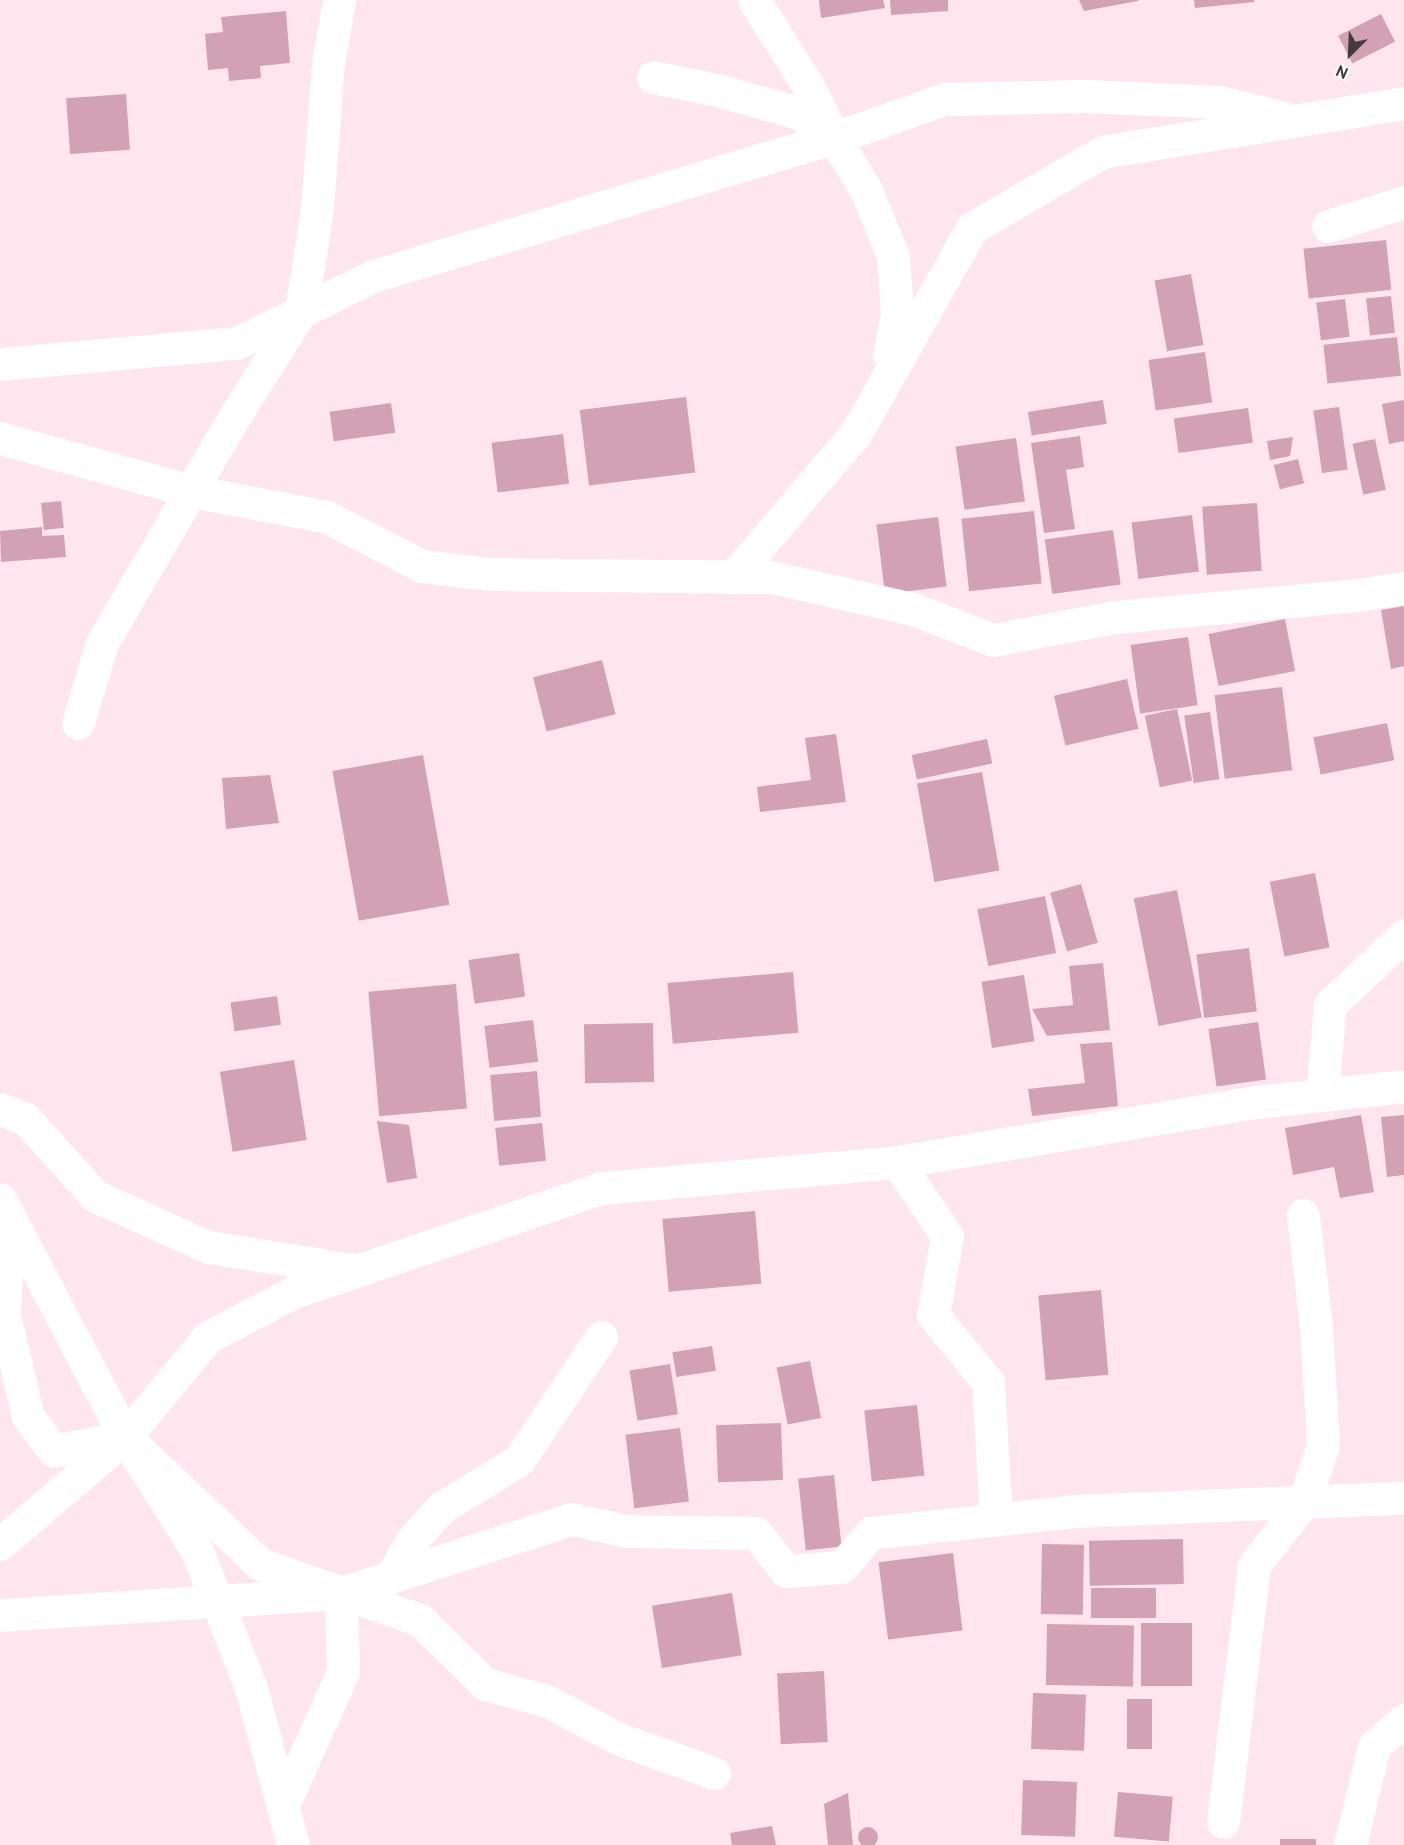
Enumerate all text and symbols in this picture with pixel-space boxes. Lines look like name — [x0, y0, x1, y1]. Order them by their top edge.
north arrow — [1320, 24, 1380, 84]
text: N — [1333, 59, 1352, 82]

